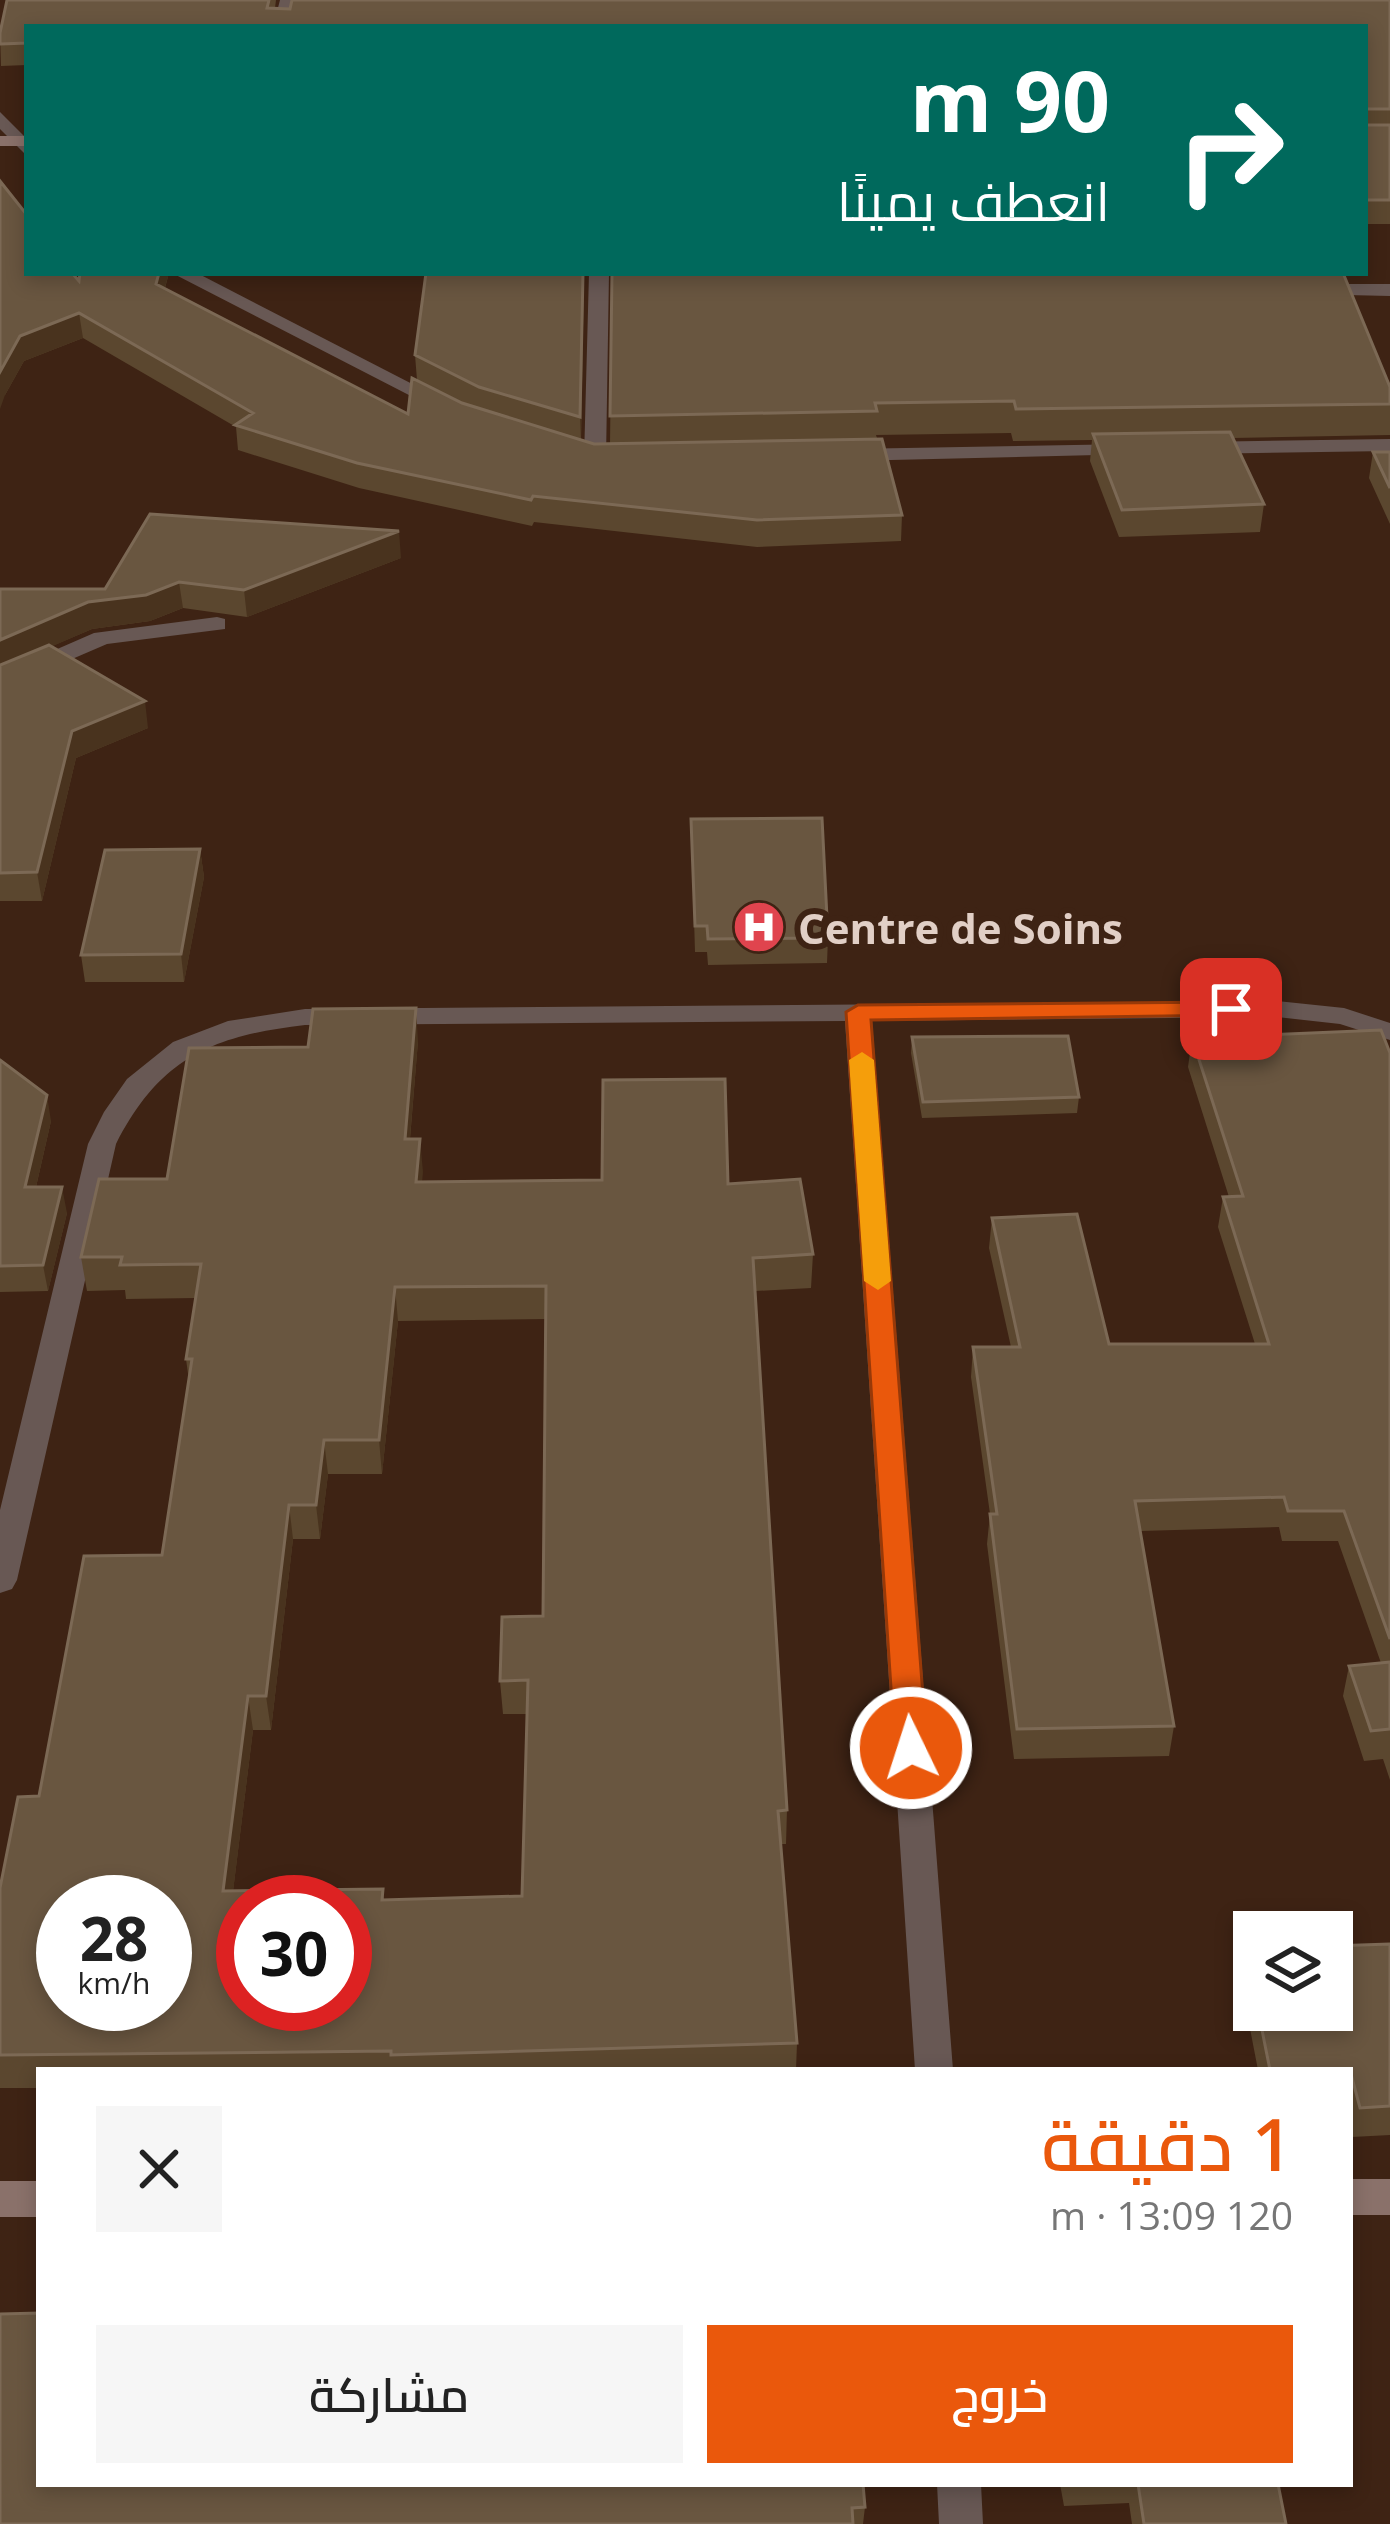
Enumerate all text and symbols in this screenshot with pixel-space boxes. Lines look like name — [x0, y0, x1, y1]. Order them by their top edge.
text: 90 m — [910, 42, 1110, 157]
icon: right — [1152, 72, 1308, 228]
text: انعطف يمينًا — [837, 163, 1110, 237]
hospital icon: Centre de Soins — [731, 899, 787, 955]
place label: Centre de Soins — [798, 899, 1123, 956]
pin — [1180, 958, 1282, 1060]
icon: arrive — [1198, 976, 1264, 1042]
position arrow — [848, 1685, 974, 1811]
speed limit sign: 30 — [216, 1875, 372, 2031]
text: 28 — [80, 1897, 148, 1979]
map controls — [1233, 1911, 1353, 2031]
button: layers — [1233, 1911, 1353, 2031]
text: km/h — [78, 1962, 150, 2003]
text: 1 دقيقة — [1041, 2094, 1293, 2192]
button: close — [96, 2106, 222, 2232]
text: 120 m · 13:09 — [1050, 2188, 1293, 2241]
button: مشاركة — [96, 2325, 683, 2463]
button: خروج — [707, 2325, 1293, 2463]

